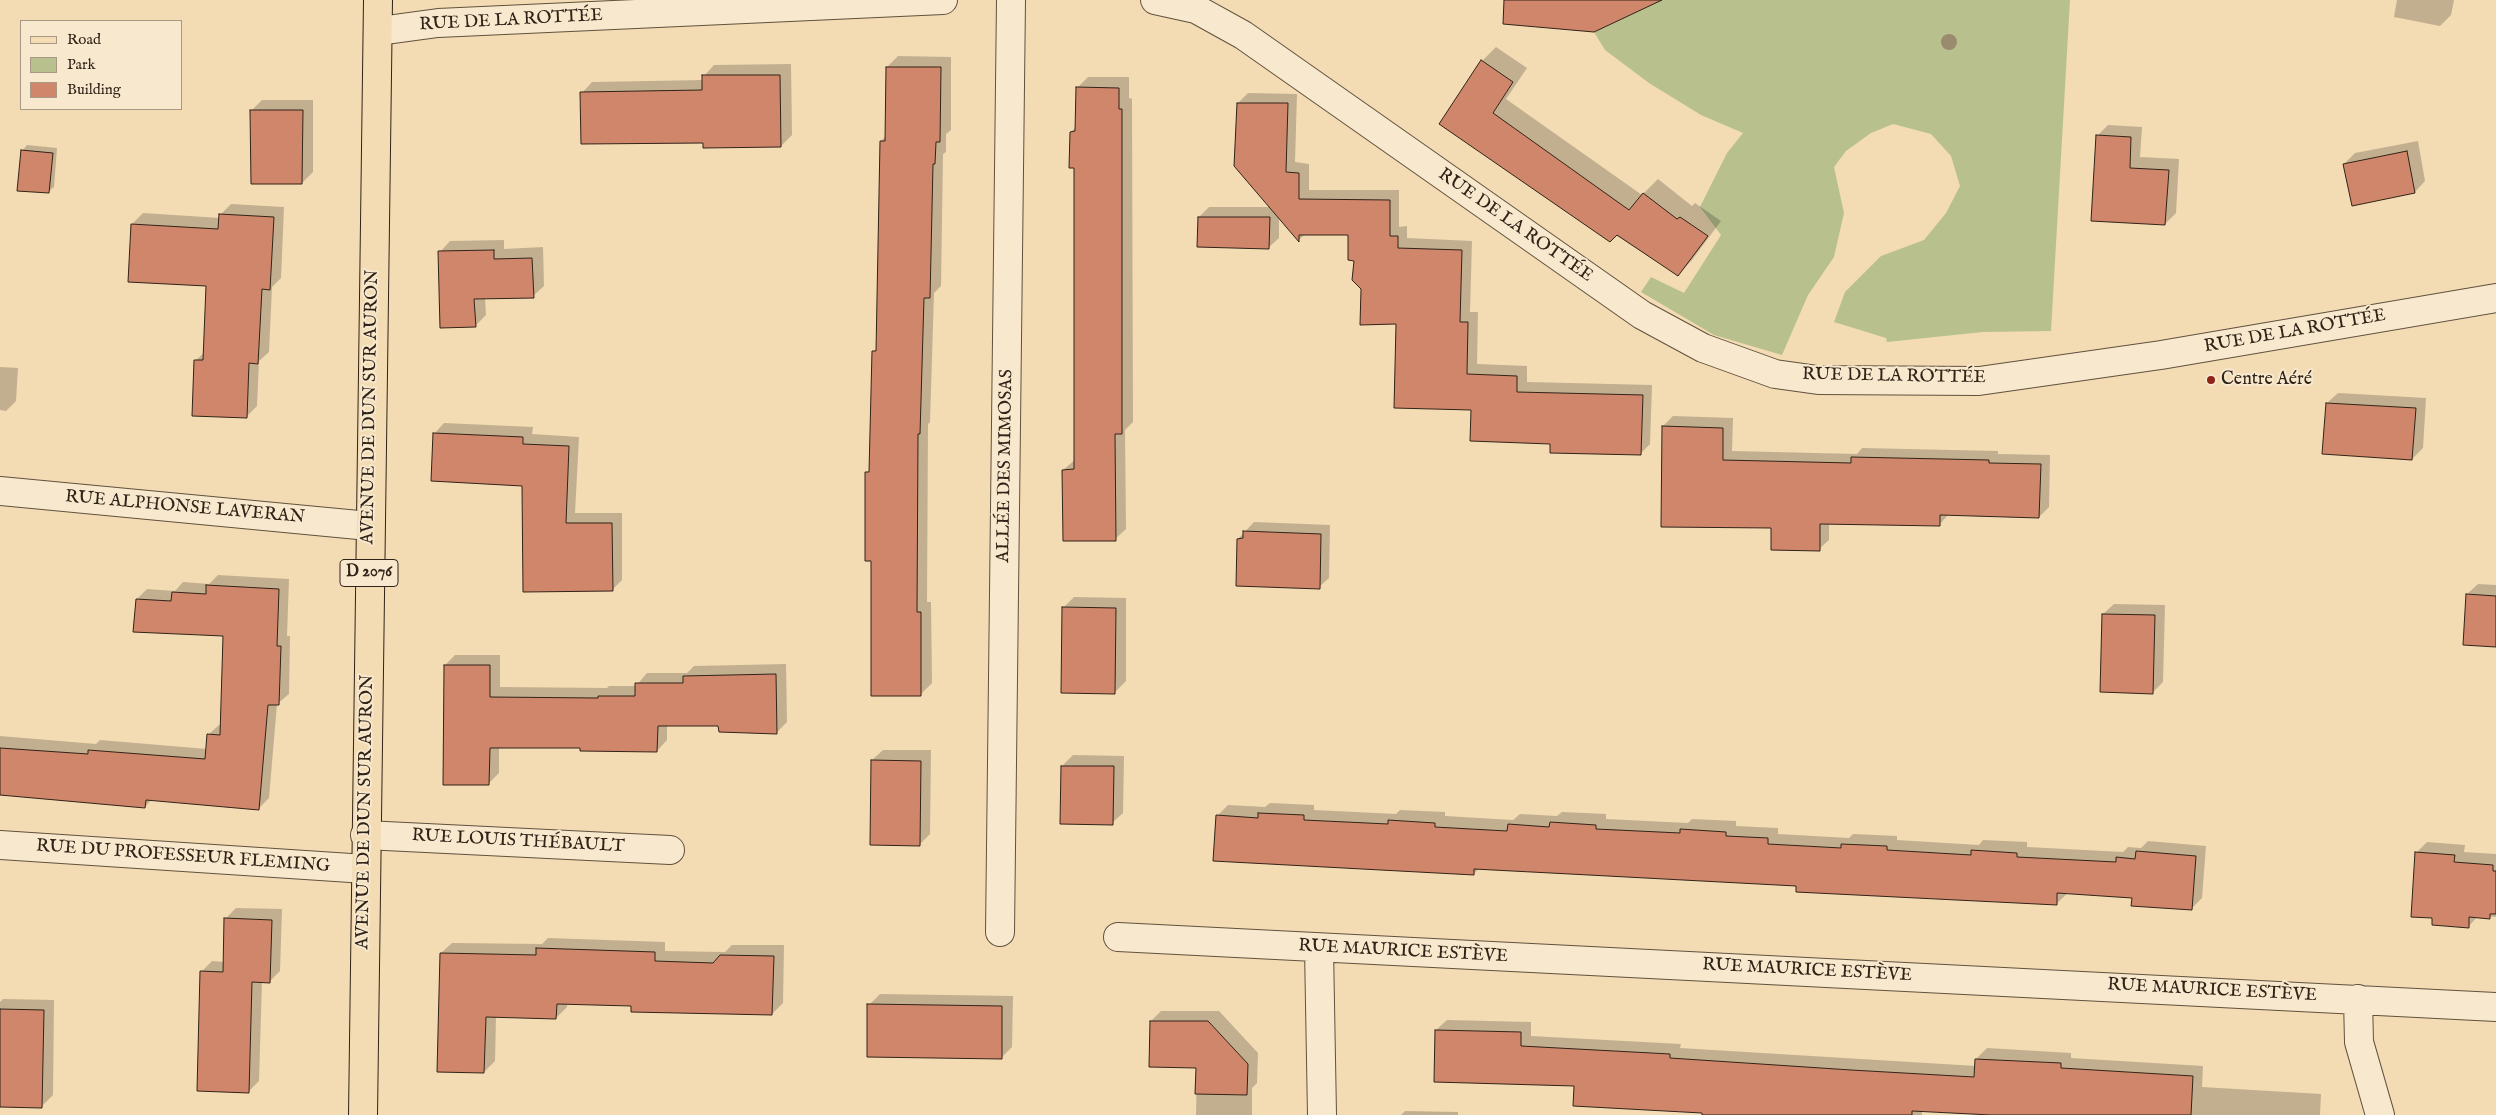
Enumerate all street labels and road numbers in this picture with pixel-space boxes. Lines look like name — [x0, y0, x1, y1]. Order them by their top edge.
street label: RUE DE LA ROTTÉE — [419, 5, 603, 37]
street label: RUE DE LA ROTTÉE — [1434, 164, 1596, 288]
street label: AVENUE DE DUN SUR AURON — [358, 269, 384, 545]
street label: RUE DE LA ROTTÉE — [2203, 305, 2387, 359]
street label: RUE DE LA ROTTÉE — [1802, 365, 1986, 389]
street label: ALLÉE DES MIMOSAS — [994, 369, 1018, 563]
street label: RUE ALPHONSE LAVERAN — [64, 487, 306, 529]
road number: D 2076 — [340, 560, 398, 586]
street label: AVENUE DE DUN SUR AURON — [353, 674, 379, 950]
street label: RUE LOUIS THÉBAULT — [411, 826, 625, 858]
street label: RUE DU PROFESSEUR FLEMING — [35, 836, 331, 878]
street label: RUE MAURICE ESTÈVE — [1298, 936, 1508, 968]
street label: RUE MAURICE ESTÈVE — [1702, 955, 1912, 987]
street label: RUE MAURICE ESTÈVE — [2107, 975, 2317, 1007]

